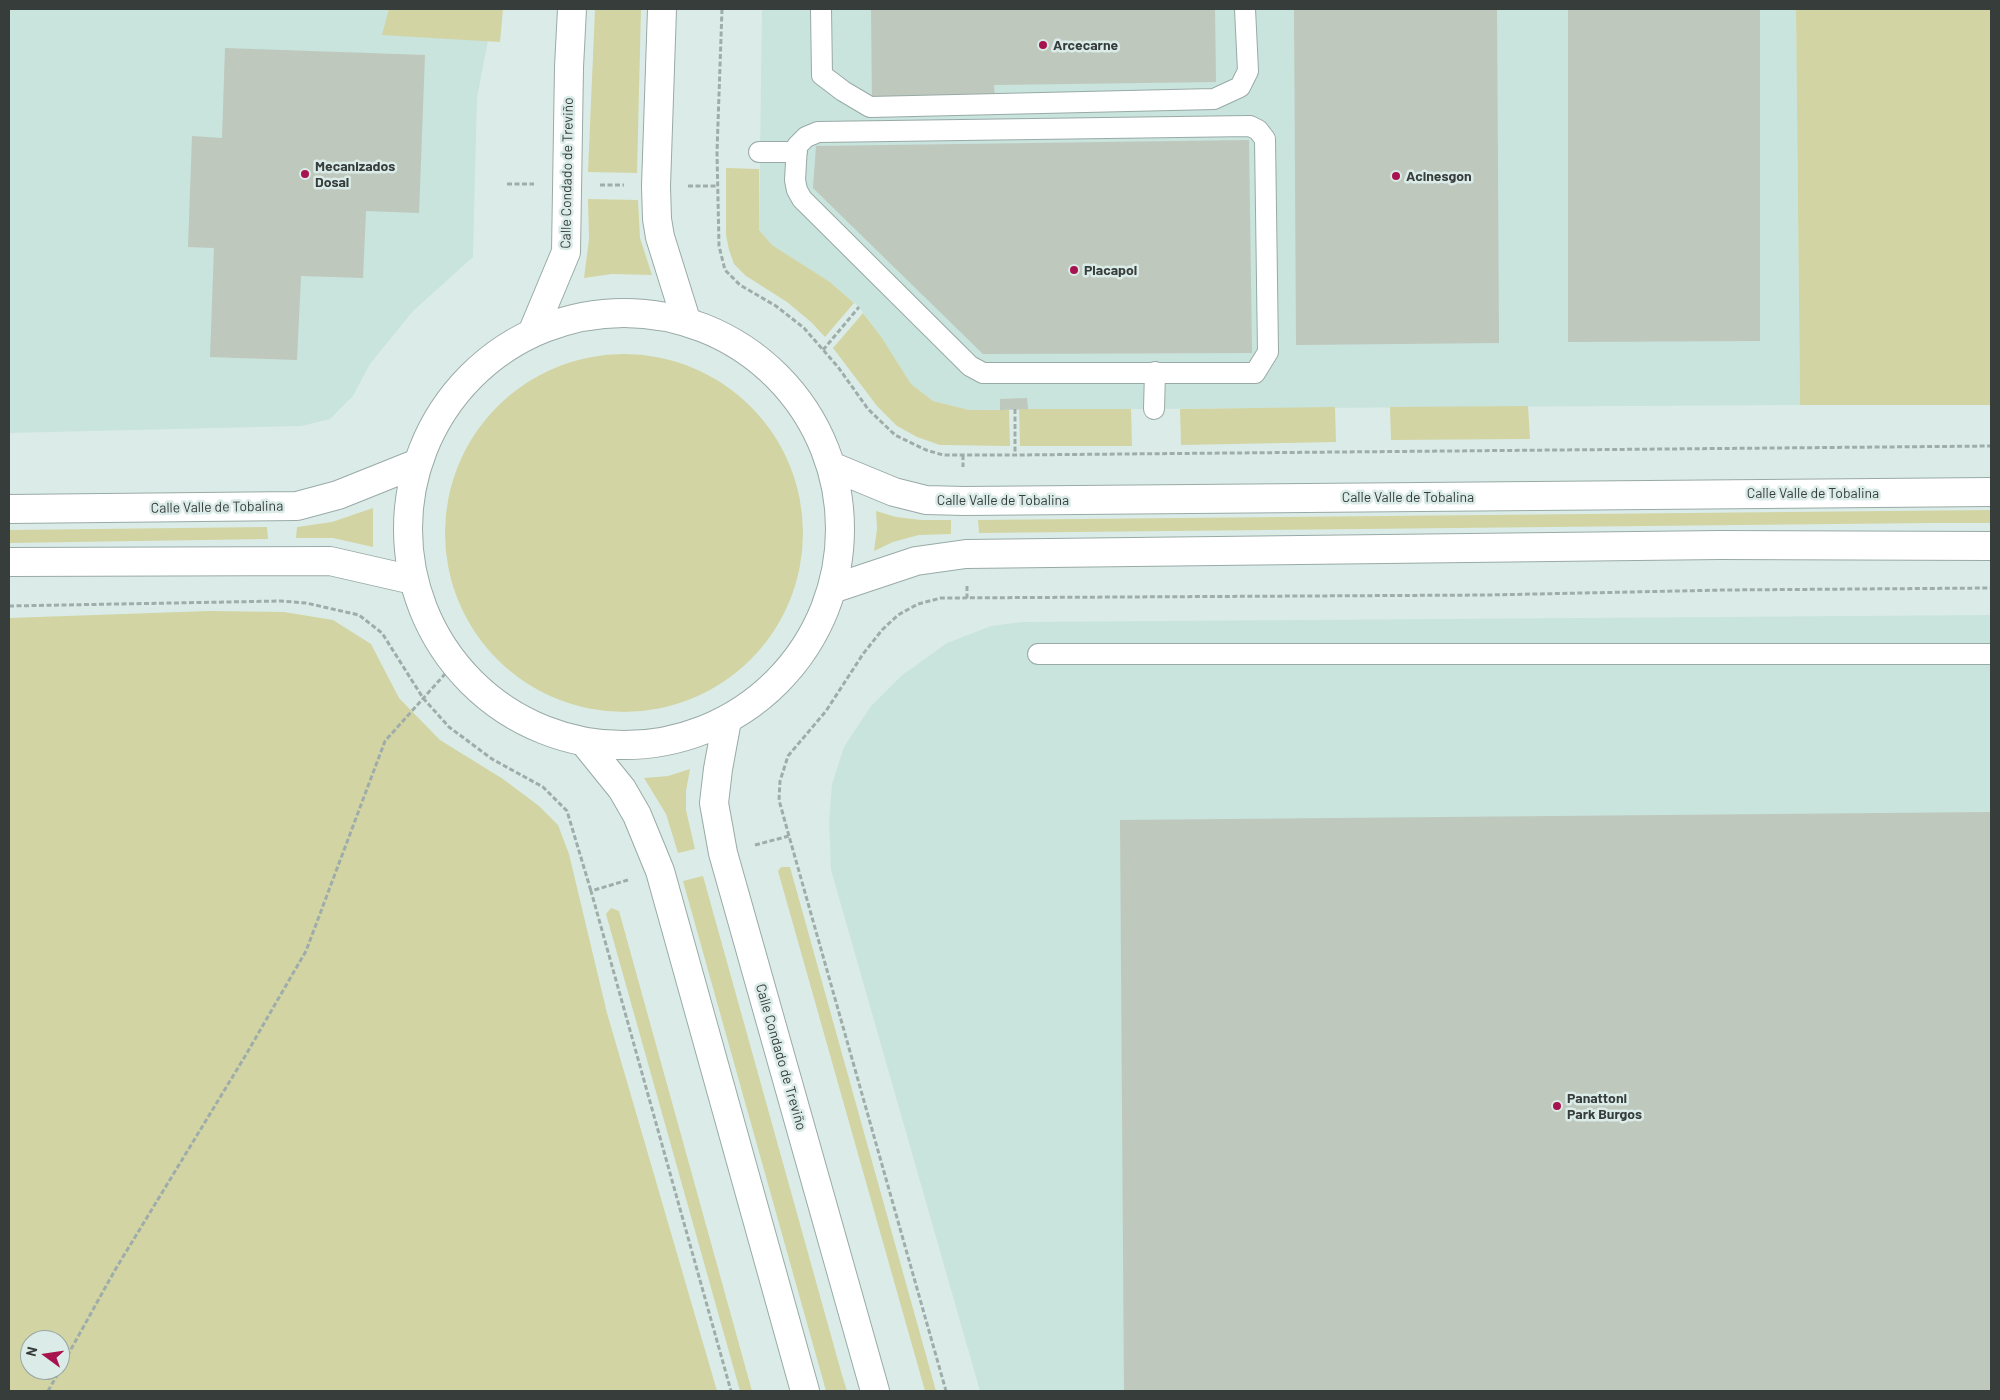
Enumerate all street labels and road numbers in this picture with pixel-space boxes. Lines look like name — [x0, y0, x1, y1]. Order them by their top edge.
street label: Calle Condado de Treviño — [557, 97, 577, 249]
street label: Calle Valle de Tobalina — [1747, 485, 1879, 501]
street label: Calle Valle de Tobalina — [1342, 489, 1474, 505]
street label: Calle Valle de Tobalina — [937, 492, 1069, 508]
street label: Calle Valle de Tobalina — [151, 497, 283, 517]
street label: Calle Condado de Treviño — [752, 982, 810, 1132]

